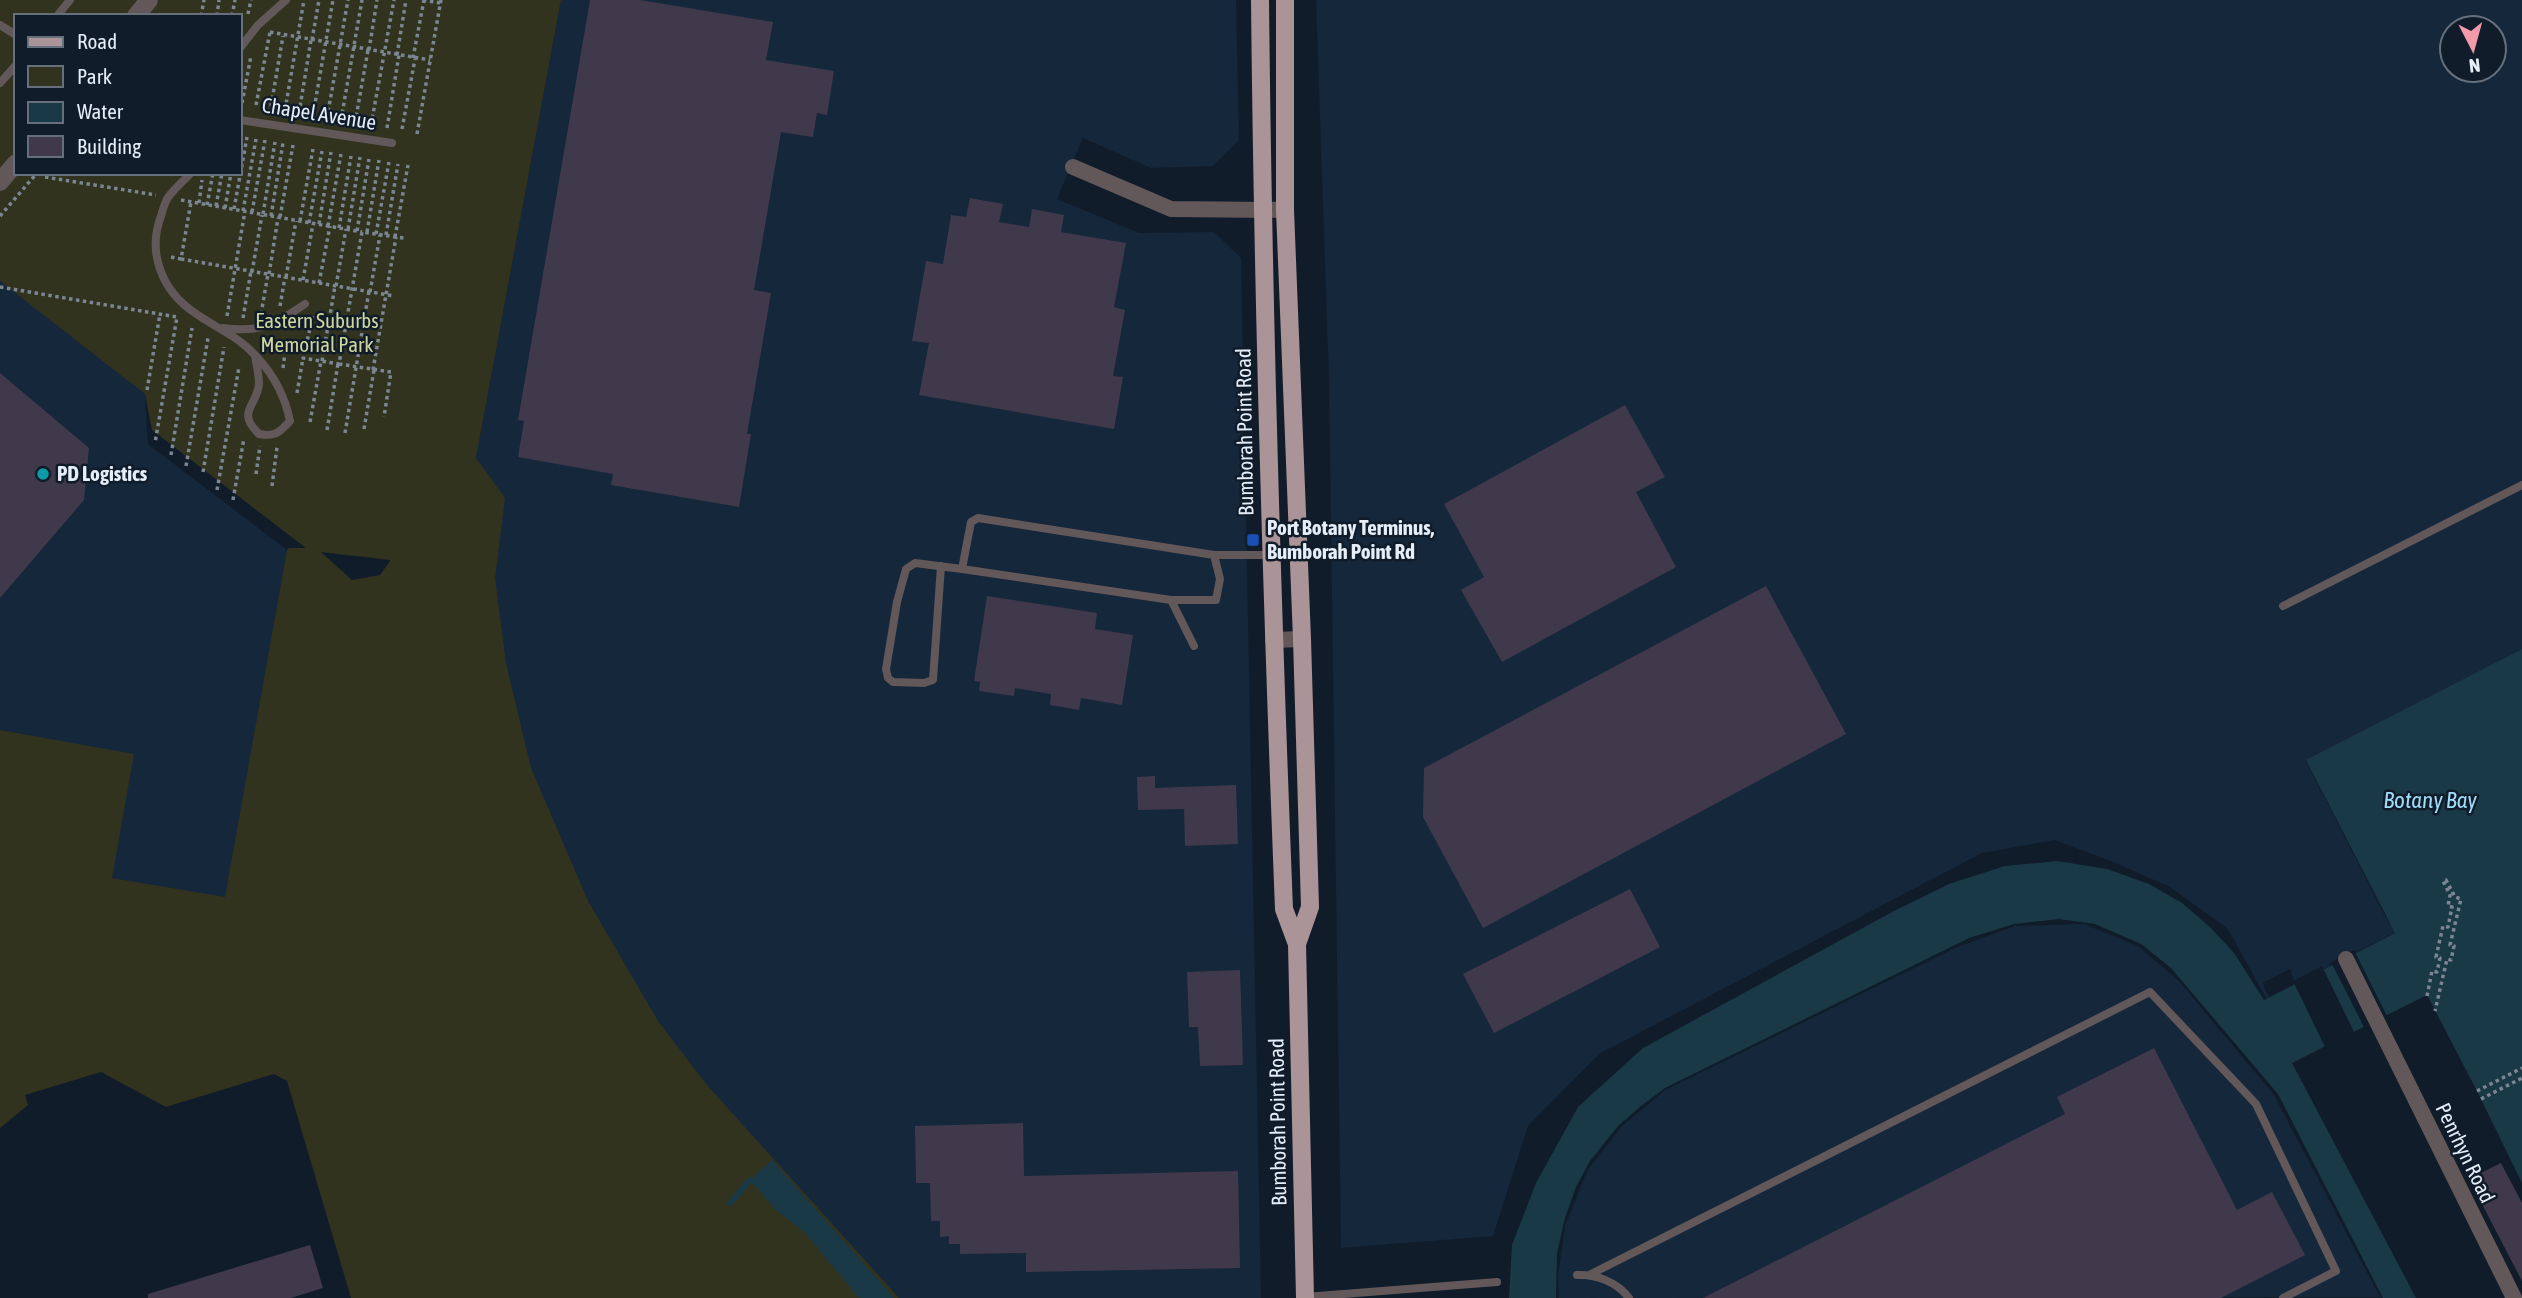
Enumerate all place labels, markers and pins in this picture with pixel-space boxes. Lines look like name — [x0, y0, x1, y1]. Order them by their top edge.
place label: PD Logistics — [57, 461, 148, 485]
marker: PD Logistics — [35, 466, 51, 482]
place label: Port Botany Terminus, Bumborah Point Rd — [1267, 515, 1435, 563]
marker: Port Botany Terminus, Bumborah Point Rd — [1245, 532, 1261, 548]

